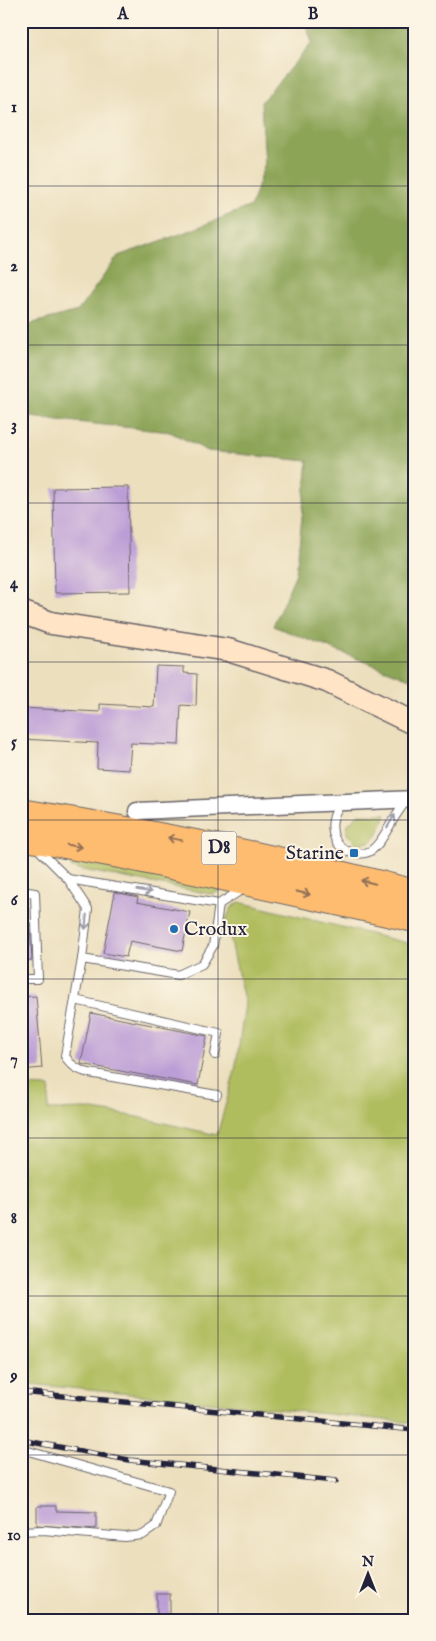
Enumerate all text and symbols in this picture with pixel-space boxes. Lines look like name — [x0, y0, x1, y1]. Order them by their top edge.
text: A — [117, 5, 130, 25]
text: B — [308, 5, 319, 25]
text: 1 — [11, 98, 17, 118]
text: 2 — [10, 257, 18, 277]
text: 3 — [11, 416, 17, 436]
text: 4 — [10, 574, 19, 594]
text: 5 — [11, 733, 17, 753]
one-way arrow — [386, 815, 396, 829]
road number: D8 — [202, 831, 236, 864]
one-way arrow — [167, 834, 183, 844]
one-way arrow — [66, 841, 82, 851]
place label: Starine — [286, 841, 344, 866]
marker: Starine — [348, 847, 360, 859]
one-way arrow — [360, 877, 376, 886]
one-way arrow — [136, 887, 152, 897]
one-way arrow — [294, 889, 310, 898]
text: 6 — [11, 891, 19, 911]
one-way arrow — [81, 913, 91, 929]
place label: Crodux — [184, 917, 247, 942]
marker: Crodux — [168, 923, 180, 935]
text: 7 — [10, 1050, 18, 1070]
text: 8 — [11, 1209, 17, 1229]
text: 9 — [10, 1367, 18, 1387]
text: 10 — [7, 1526, 21, 1546]
north arrow — [344, 1548, 394, 1598]
text: N — [361, 1553, 374, 1571]

